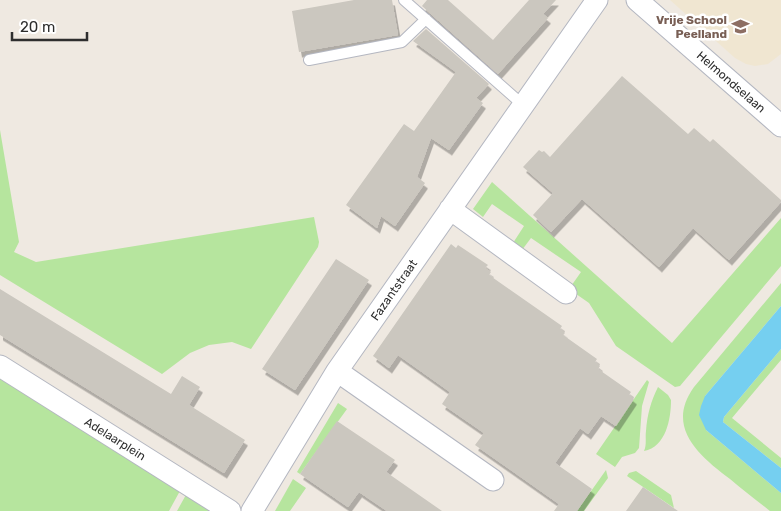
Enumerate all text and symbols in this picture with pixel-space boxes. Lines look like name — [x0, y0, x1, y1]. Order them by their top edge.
scale bar — [12, 10, 88, 42]
place label: Vrije School Peelland — [656, 13, 727, 41]
school or university icon: Vrije School Peelland — [731, 17, 751, 37]
text: 20 m — [20, 18, 55, 36]
street label: Helmondselaan — [694, 48, 768, 116]
street label: Fazantstraat — [368, 257, 420, 323]
street label: Adelaarplein — [82, 415, 148, 463]

